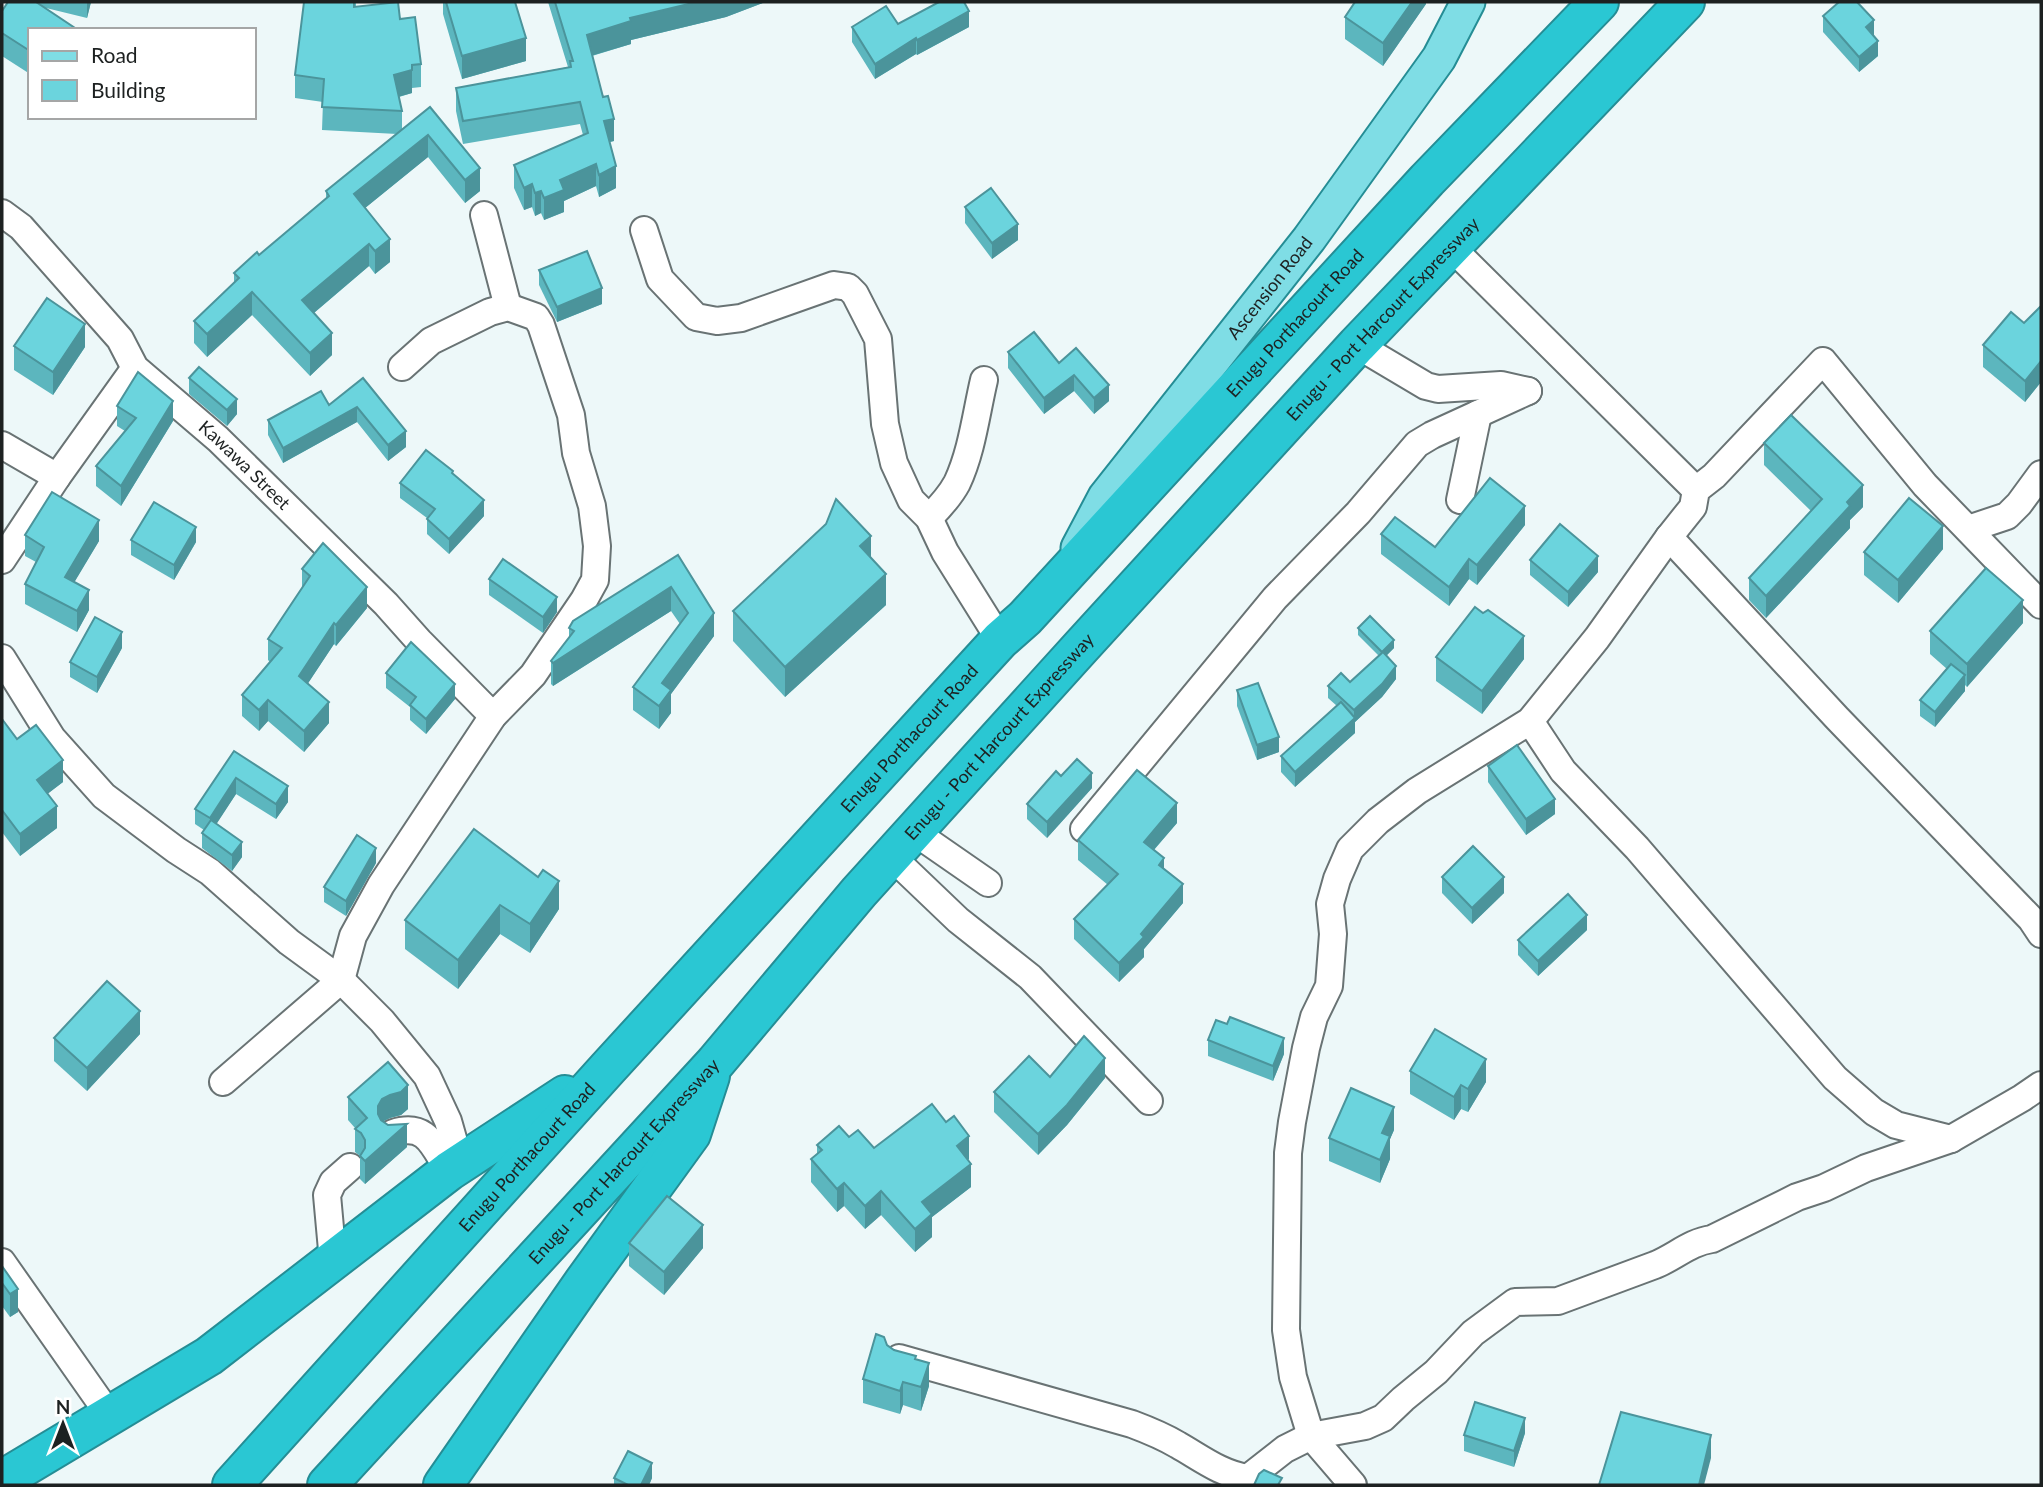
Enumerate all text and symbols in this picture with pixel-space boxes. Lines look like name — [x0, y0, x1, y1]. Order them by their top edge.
legend — [28, 28, 256, 119]
text: Road — [91, 42, 138, 67]
text: Building — [91, 77, 166, 102]
street label: Enugu - Port Harcourt Expressway — [1281, 212, 1484, 425]
street label: Ascension Road — [1222, 232, 1317, 343]
street label: Enugu Porthacourt Road — [1221, 244, 1368, 401]
street label: Kawawa Street — [195, 415, 296, 514]
street label: Enugu - Port Harcourt Expressway — [899, 628, 1098, 844]
street label: Enugu Porthacourt Road — [836, 659, 982, 817]
street label: Enugu - Port Harcourt Expressway — [523, 1053, 724, 1269]
street label: Enugu Porthacourt Road — [454, 1078, 599, 1236]
north arrow — [28, 1389, 98, 1459]
text: N — [56, 1395, 70, 1418]

